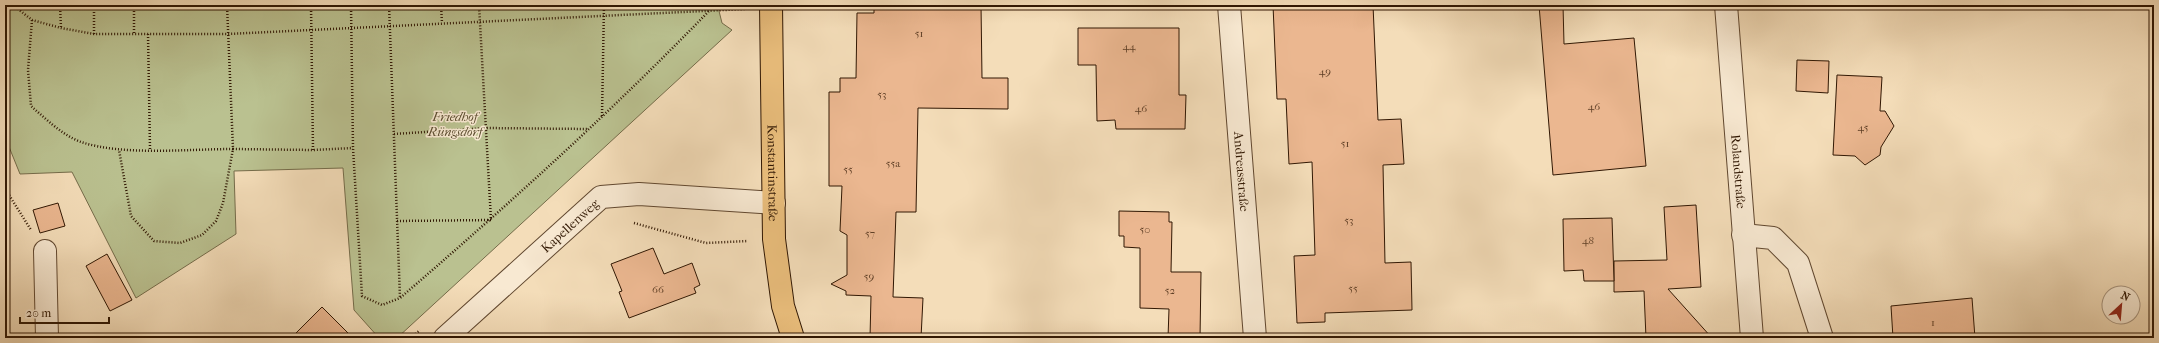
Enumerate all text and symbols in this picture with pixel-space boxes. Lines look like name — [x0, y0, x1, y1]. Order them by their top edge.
house number: 51 — [915, 27, 923, 40]
house number: 44 — [1122, 40, 1136, 53]
house number: 49 — [1319, 65, 1331, 78]
house number: 53 — [877, 88, 887, 101]
house number: 46 — [1588, 100, 1600, 113]
house number: 46 — [1135, 102, 1147, 115]
park label: Friedhof Rüngsdorf — [427, 109, 485, 139]
house number: 45 — [1858, 121, 1869, 134]
street label: Konstantinstraße — [765, 124, 781, 222]
street label: Andreasstraße — [1231, 130, 1253, 213]
street label: Rolandstraße — [1729, 134, 1749, 210]
house number: 51 — [1341, 137, 1349, 150]
house number: 55a — [886, 157, 901, 170]
house number: 55 — [843, 163, 853, 176]
street label: Kapellenweg — [538, 195, 602, 255]
house number: 53 — [1344, 214, 1354, 227]
house number: 50 — [1140, 223, 1150, 236]
house number: 57 — [865, 227, 875, 240]
house number: 48 — [1582, 234, 1594, 247]
house number: 59 — [864, 270, 874, 283]
house number: 55 — [1348, 282, 1358, 295]
house number: 66 — [652, 283, 664, 296]
house number: 52 — [1165, 284, 1176, 297]
north arrow — [2101, 285, 2141, 325]
text: N — [2119, 289, 2132, 304]
scale bar — [20, 299, 109, 325]
text: 20 m — [26, 306, 51, 320]
house number: 1 — [1931, 316, 1935, 329]

